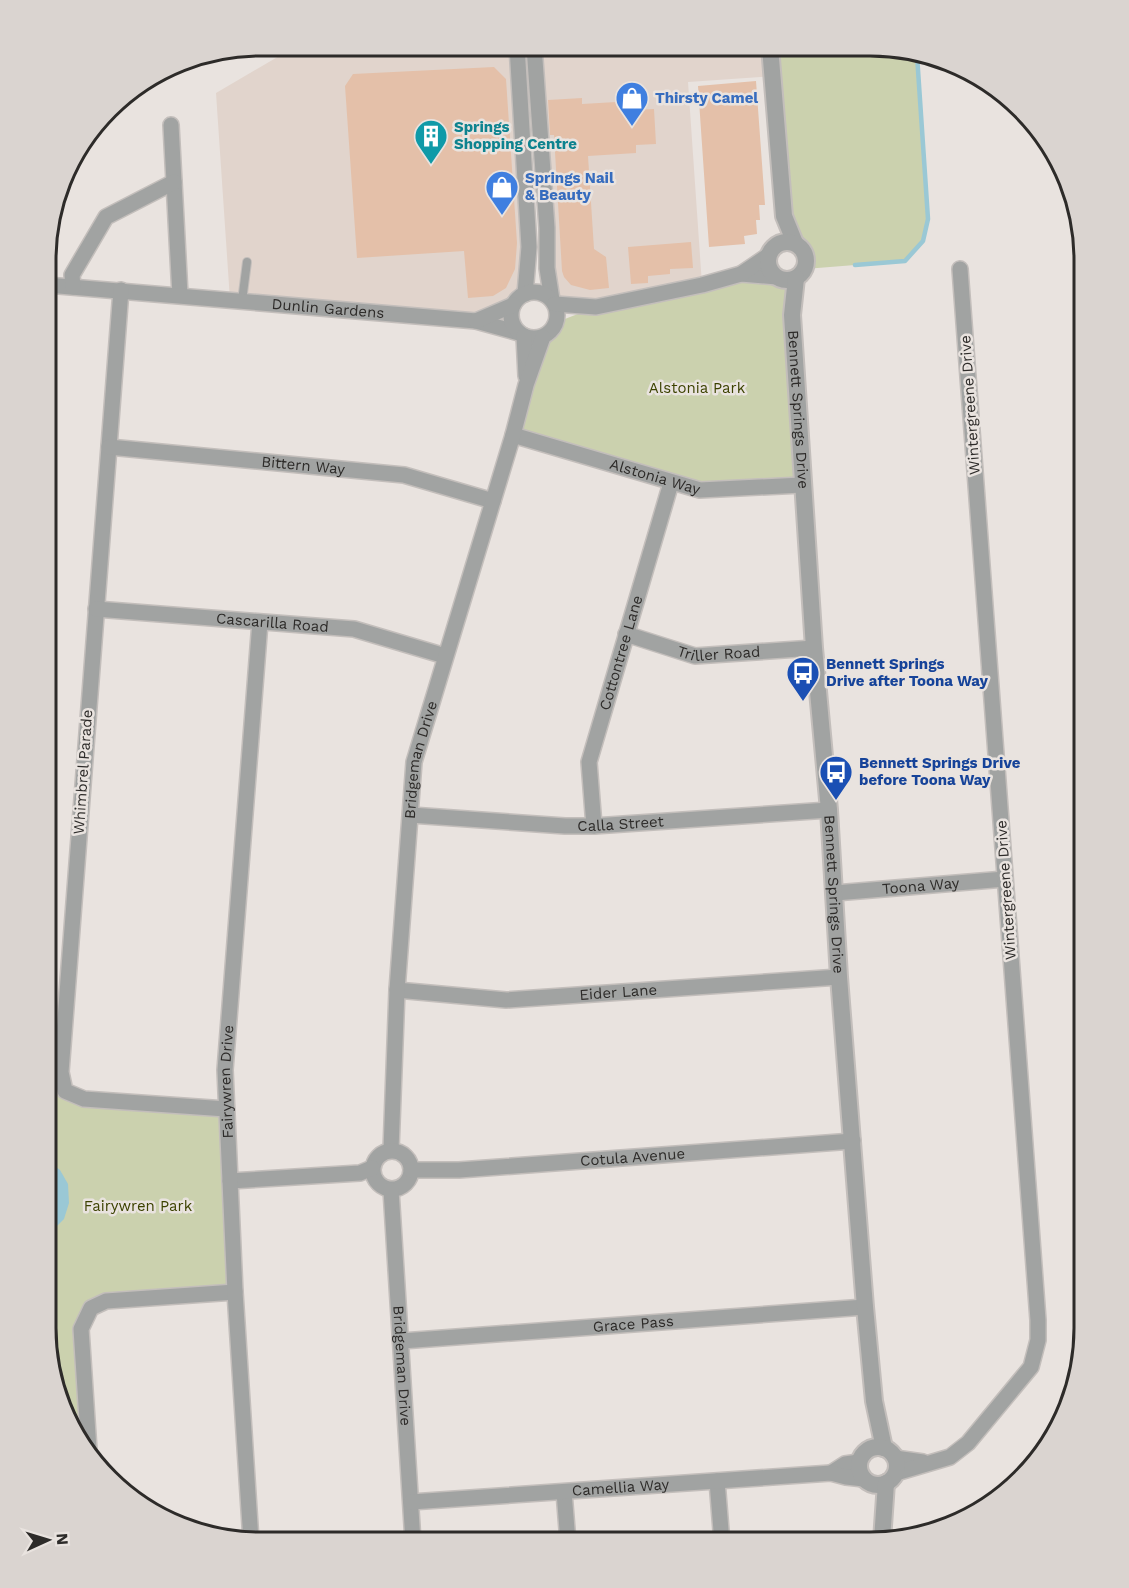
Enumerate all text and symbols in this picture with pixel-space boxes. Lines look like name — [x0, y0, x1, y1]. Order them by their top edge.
shop icon: Thirsty Camel — [614, 80, 650, 127]
place label: Thirsty Camel — [655, 89, 758, 107]
building icon: Springs Shopping Centre — [413, 118, 449, 165]
place label: Springs Shopping Centre — [454, 118, 577, 153]
shop icon: Springs Nail & Beauty — [484, 169, 520, 216]
place label: Springs Nail & Beauty — [525, 169, 614, 204]
street label: Dunlin Gardens — [271, 295, 385, 322]
street label: Bennett Springs Drive — [784, 330, 812, 489]
street label: Wintergreene Drive — [956, 335, 984, 475]
park label: Alstonia Park — [649, 379, 746, 397]
street label: Bittern Way — [261, 453, 346, 478]
street label: Alstonia Way — [608, 455, 703, 499]
street label: Cottontree Lane — [596, 593, 647, 712]
street label: Cascarilla Road — [216, 609, 329, 636]
street label: Triller Road — [675, 642, 761, 665]
bus stop icon: Bennett Springs Drive after Toona Way — [785, 655, 821, 702]
place label: Bennett Springs Drive after Toona Way — [826, 655, 988, 690]
street label: Bridgeman Drive — [401, 699, 441, 820]
street label: Whimbrel Parade — [70, 709, 96, 835]
bus stop icon: Bennett Springs Drive before Toona Way — [818, 754, 854, 801]
place label: Bennett Springs Drive before Toona Way — [859, 754, 1021, 789]
street label: Calla Street — [577, 812, 665, 835]
street label: Bennett Springs Drive — [820, 814, 848, 974]
street label: Wintergreene Drive — [992, 820, 1020, 960]
street label: Toona Way — [881, 874, 960, 898]
street label: Eider Lane — [579, 981, 658, 1004]
street label: Fairywren Drive — [216, 1024, 237, 1139]
street label: Cotula Avenue — [579, 1144, 686, 1170]
park label: Fairywren Park — [84, 1197, 193, 1215]
street label: Bridgeman Drive — [389, 1305, 415, 1426]
street label: Grace Pass — [592, 1312, 674, 1336]
street label: Camellia Way — [571, 1475, 670, 1500]
north arrow — [18, 1510, 78, 1570]
text: N — [53, 1532, 72, 1546]

